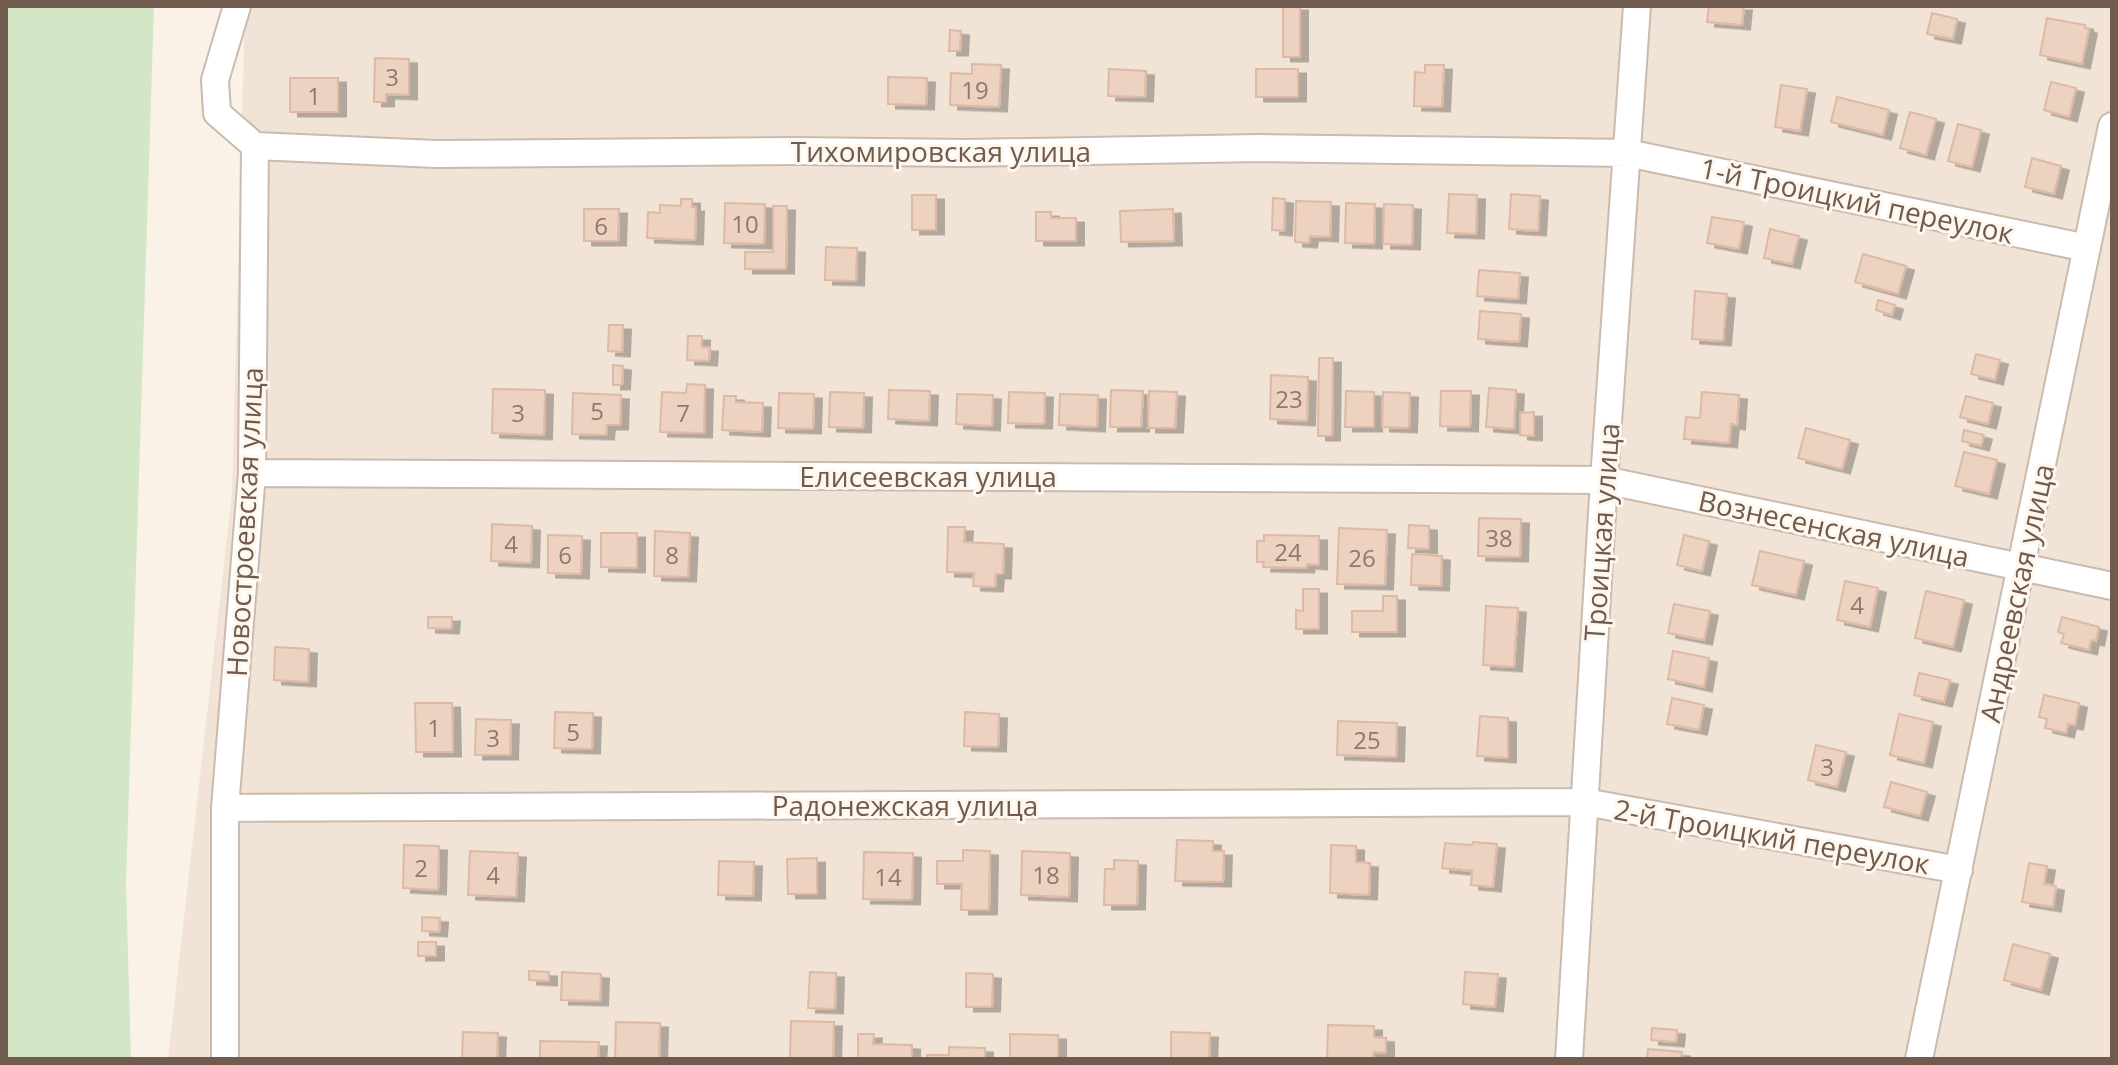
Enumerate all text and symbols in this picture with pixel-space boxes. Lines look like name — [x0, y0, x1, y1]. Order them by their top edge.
house number: 3 — [385, 60, 399, 93]
house number: 19 — [961, 73, 989, 106]
house number: 1 — [307, 79, 321, 112]
street label: Тихомировская улица — [791, 132, 1091, 170]
street label: 1-й Троицкий переулок — [1697, 148, 2018, 252]
house number: 10 — [731, 207, 759, 240]
house number: 6 — [594, 209, 608, 242]
street label: Новостроевская улица — [217, 366, 271, 678]
house number: 23 — [1275, 382, 1303, 415]
house number: 5 — [590, 394, 604, 427]
house number: 3 — [511, 396, 525, 429]
house number: 7 — [676, 396, 690, 429]
street label: Троицкая улица — [1574, 422, 1628, 642]
street label: Елисеевская улица — [799, 457, 1057, 495]
street label: Андреевская улица — [1970, 460, 2062, 726]
street label: Вознесенская улица — [1695, 481, 1973, 575]
house number: 38 — [1485, 521, 1513, 554]
house number: 4 — [504, 527, 518, 560]
house number: 24 — [1274, 535, 1302, 568]
house number: 6 — [558, 538, 572, 571]
house number: 8 — [665, 538, 679, 571]
house number: 26 — [1348, 541, 1376, 574]
house number: 4 — [1850, 588, 1864, 621]
house number: 1 — [427, 711, 441, 744]
house number: 5 — [566, 715, 580, 748]
house number: 3 — [486, 721, 500, 754]
house number: 25 — [1353, 723, 1381, 756]
house number: 3 — [1820, 750, 1834, 783]
street label: Радонежская улица — [772, 786, 1038, 824]
street label: 2-й Троицкий переулок — [1611, 790, 1933, 883]
house number: 2 — [414, 851, 428, 884]
house number: 4 — [486, 858, 500, 891]
house number: 18 — [1032, 858, 1060, 891]
house number: 14 — [874, 860, 902, 893]

